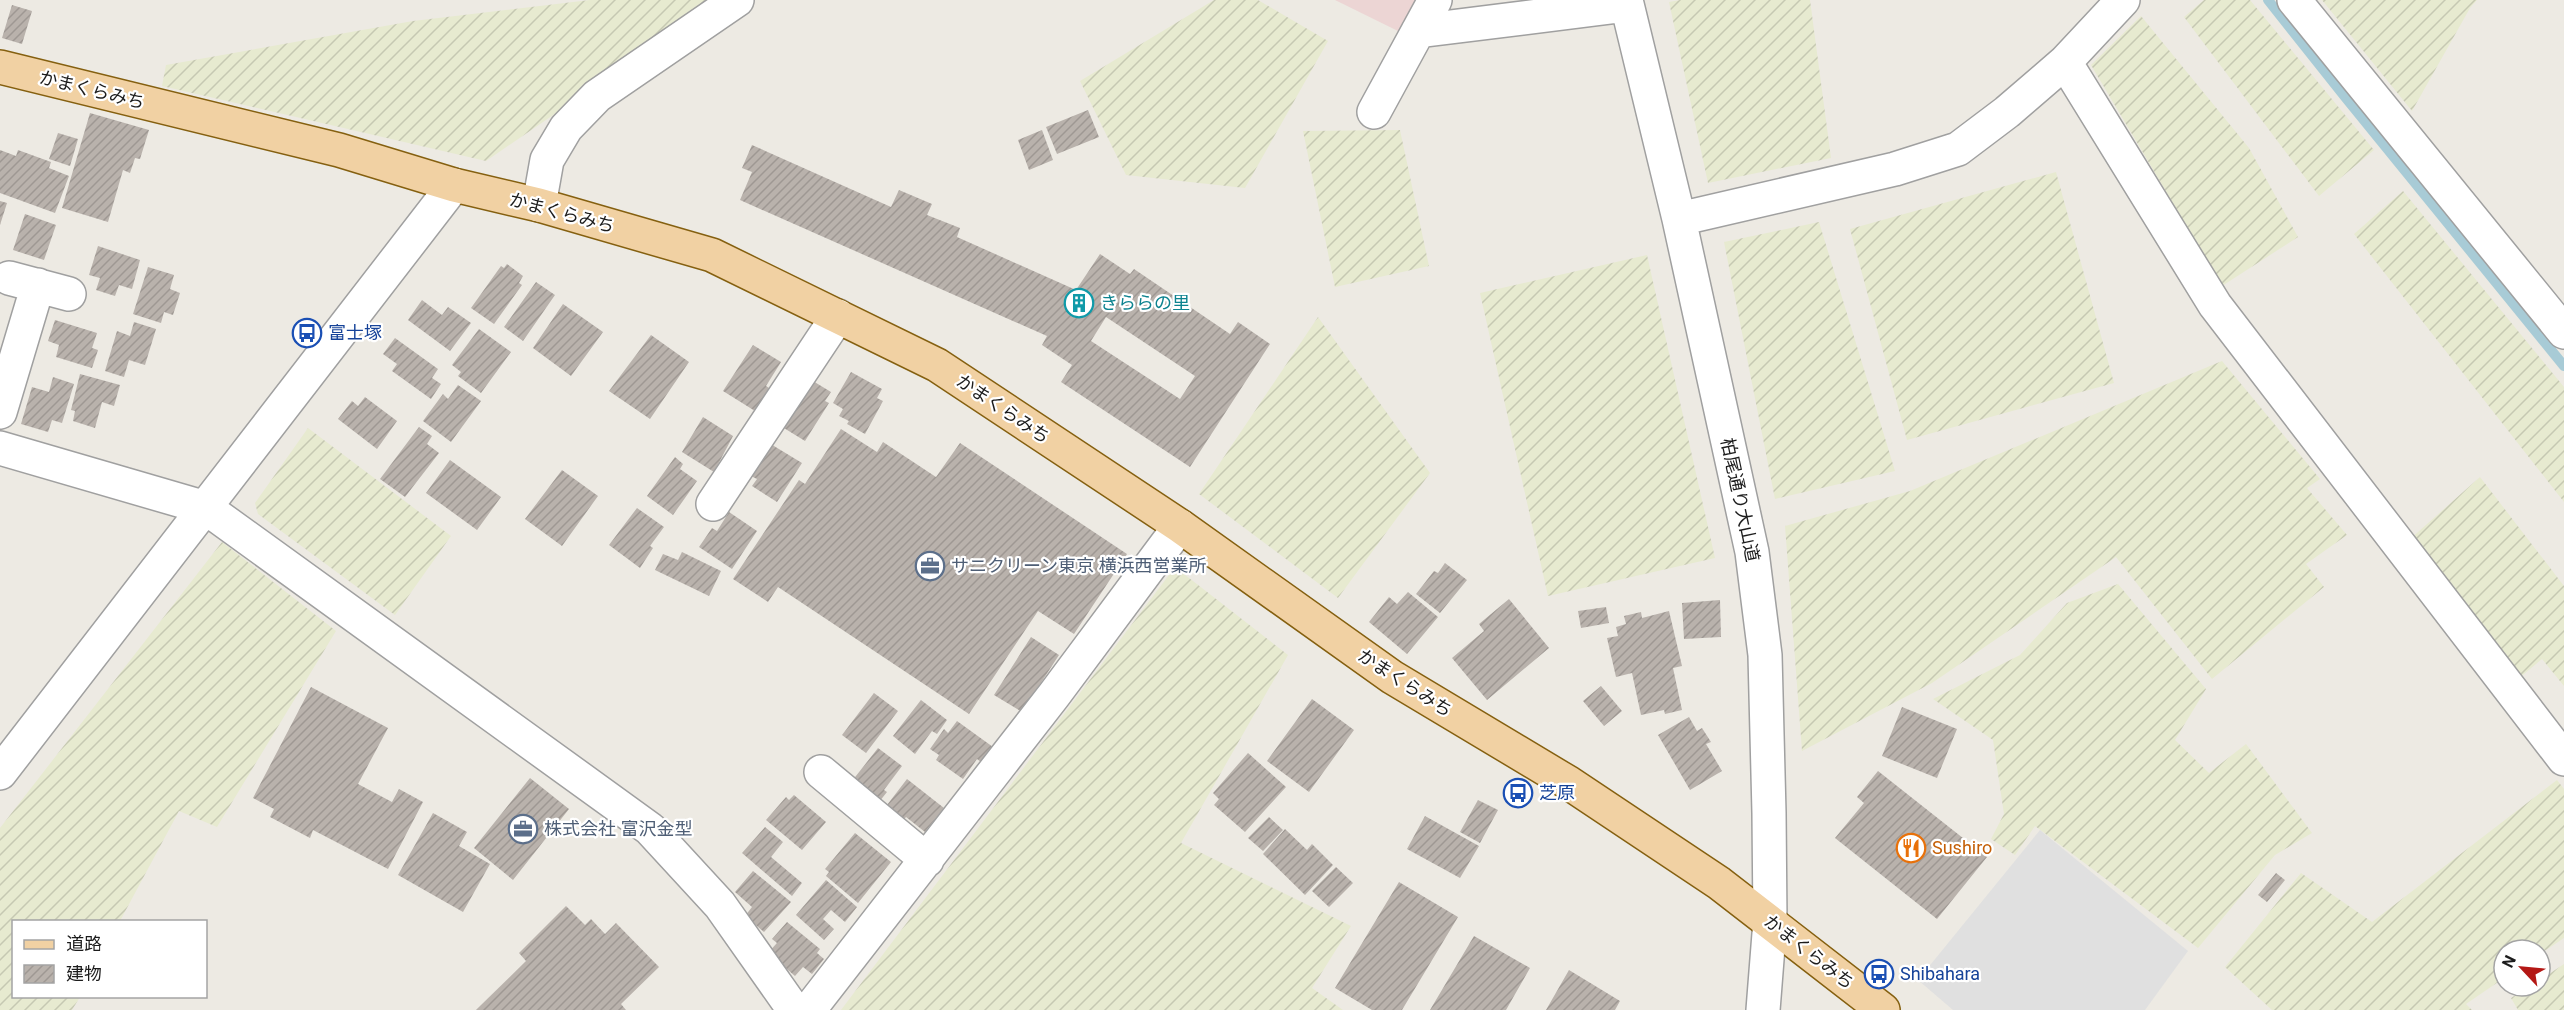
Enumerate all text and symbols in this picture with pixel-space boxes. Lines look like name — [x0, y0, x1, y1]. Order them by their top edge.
street label: かまくらみち — [37, 66, 147, 113]
street label: かまくらみち — [507, 188, 617, 237]
building icon: きららの里 — [1063, 287, 1095, 319]
place label: きららの里 — [1100, 292, 1190, 313]
bus stop icon: 富士塚 — [291, 317, 323, 349]
place label: 富士塚 — [328, 322, 382, 343]
street label: かまくらみち — [953, 370, 1054, 447]
street label: 柏尾通り大山道 — [1717, 436, 1764, 564]
office icon: サニクリーン東京 横浜西営業所 — [914, 550, 946, 582]
place label: サニクリーン東京 横浜西営業所 — [951, 555, 1207, 576]
street label: かまくらみち — [1354, 644, 1456, 721]
bus stop icon: 芝原 — [1502, 777, 1534, 809]
place label: 芝原 — [1539, 782, 1575, 803]
office icon: 株式会社 富沢金型 — [507, 813, 539, 845]
place label: 株式会社 富沢金型 — [544, 818, 692, 839]
restaurant icon: Sushiro — [1895, 832, 1927, 864]
place label: Sushiro — [1932, 837, 1992, 858]
street label: かまくらみち — [1760, 910, 1858, 993]
legend — [12, 920, 207, 998]
text: 道路 — [66, 933, 102, 954]
north arrow — [2492, 938, 2552, 998]
text: N — [2498, 952, 2520, 971]
bus stop icon: Shibahara — [1863, 958, 1895, 990]
text: 建物 — [66, 963, 102, 984]
place label: Shibahara — [1900, 963, 1980, 984]

